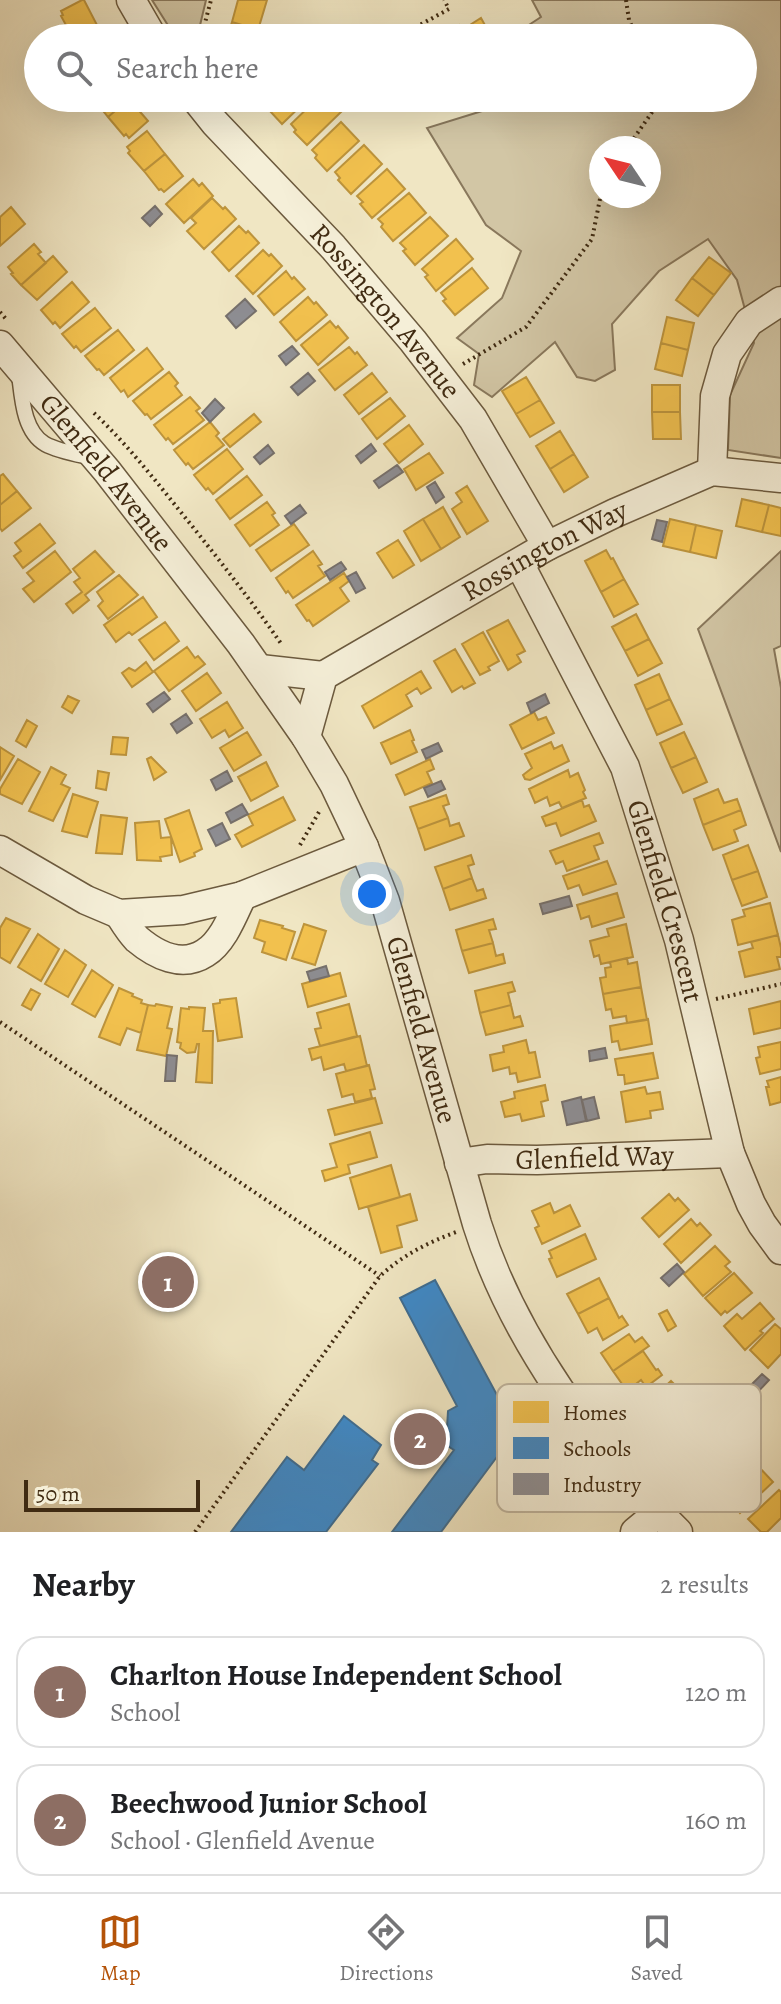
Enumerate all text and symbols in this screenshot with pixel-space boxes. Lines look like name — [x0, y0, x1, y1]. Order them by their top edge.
search box — [24, 24, 757, 112]
icon: search — [52, 46, 96, 90]
text: Search here — [116, 48, 259, 88]
north arrow — [589, 136, 661, 208]
street label: Rossington Avenue — [301, 215, 470, 407]
street label: Glenfield Avenue — [31, 386, 182, 559]
street label: Rossington Way — [455, 491, 634, 611]
street label: Glenfield Crescent — [617, 795, 712, 1006]
your location — [352, 874, 392, 914]
street label: Glenfield Avenue — [377, 932, 466, 1128]
street label: Glenfield Way — [515, 1136, 675, 1179]
pin: 1 — [142, 1252, 194, 1312]
legend — [497, 1384, 761, 1512]
text: Homes — [563, 1398, 627, 1428]
pin: 2 — [394, 1409, 446, 1469]
text: Schools — [563, 1434, 631, 1464]
text: Industry — [563, 1470, 641, 1500]
scale bar — [24, 1476, 200, 1512]
text: 50 m — [36, 1479, 80, 1509]
text: Nearby — [32, 1561, 135, 1608]
text: 2 results — [660, 1567, 749, 1602]
text: Charlton House Independent School — [110, 1655, 562, 1695]
text: 1 — [55, 1675, 65, 1710]
text: 120 m — [685, 1675, 747, 1710]
text: School — [110, 1695, 180, 1730]
text: Beechwood Junior School — [110, 1783, 427, 1823]
text: 2 — [54, 1803, 66, 1838]
text: 160 m — [685, 1803, 747, 1838]
text: School · Glenfield Avenue — [110, 1823, 375, 1858]
tab: Map — [98, 1910, 142, 1988]
tab: Directions — [339, 1910, 434, 1988]
tab: Saved — [630, 1910, 683, 1988]

